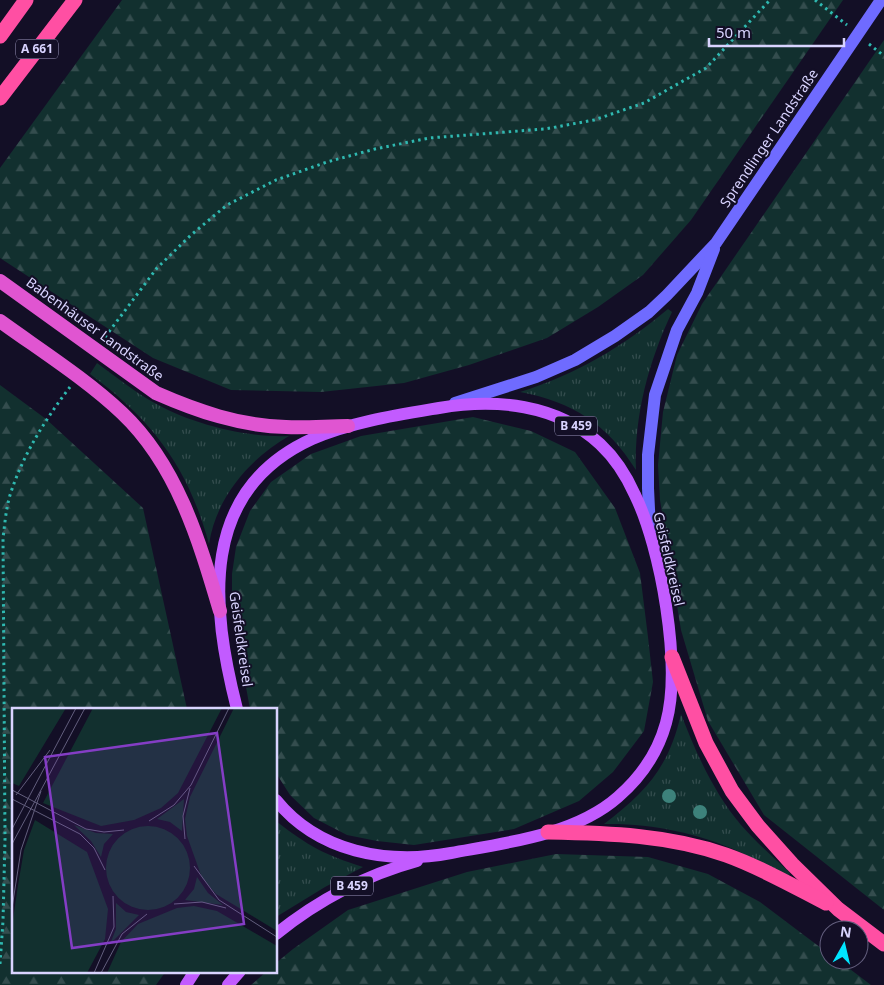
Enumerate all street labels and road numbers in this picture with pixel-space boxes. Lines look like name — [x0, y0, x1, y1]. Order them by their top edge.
road number: A 661 — [16, 40, 58, 59]
street label: Sprendlinger Landstraße — [715, 65, 822, 211]
street label: Babenhäuser Landstraße — [23, 272, 168, 385]
road number: B 459 — [555, 416, 597, 436]
street label: Geisfeldkreisel — [649, 510, 690, 608]
street label: Geisfeldkreisel — [225, 590, 258, 688]
road number: B 459 — [331, 876, 373, 896]

